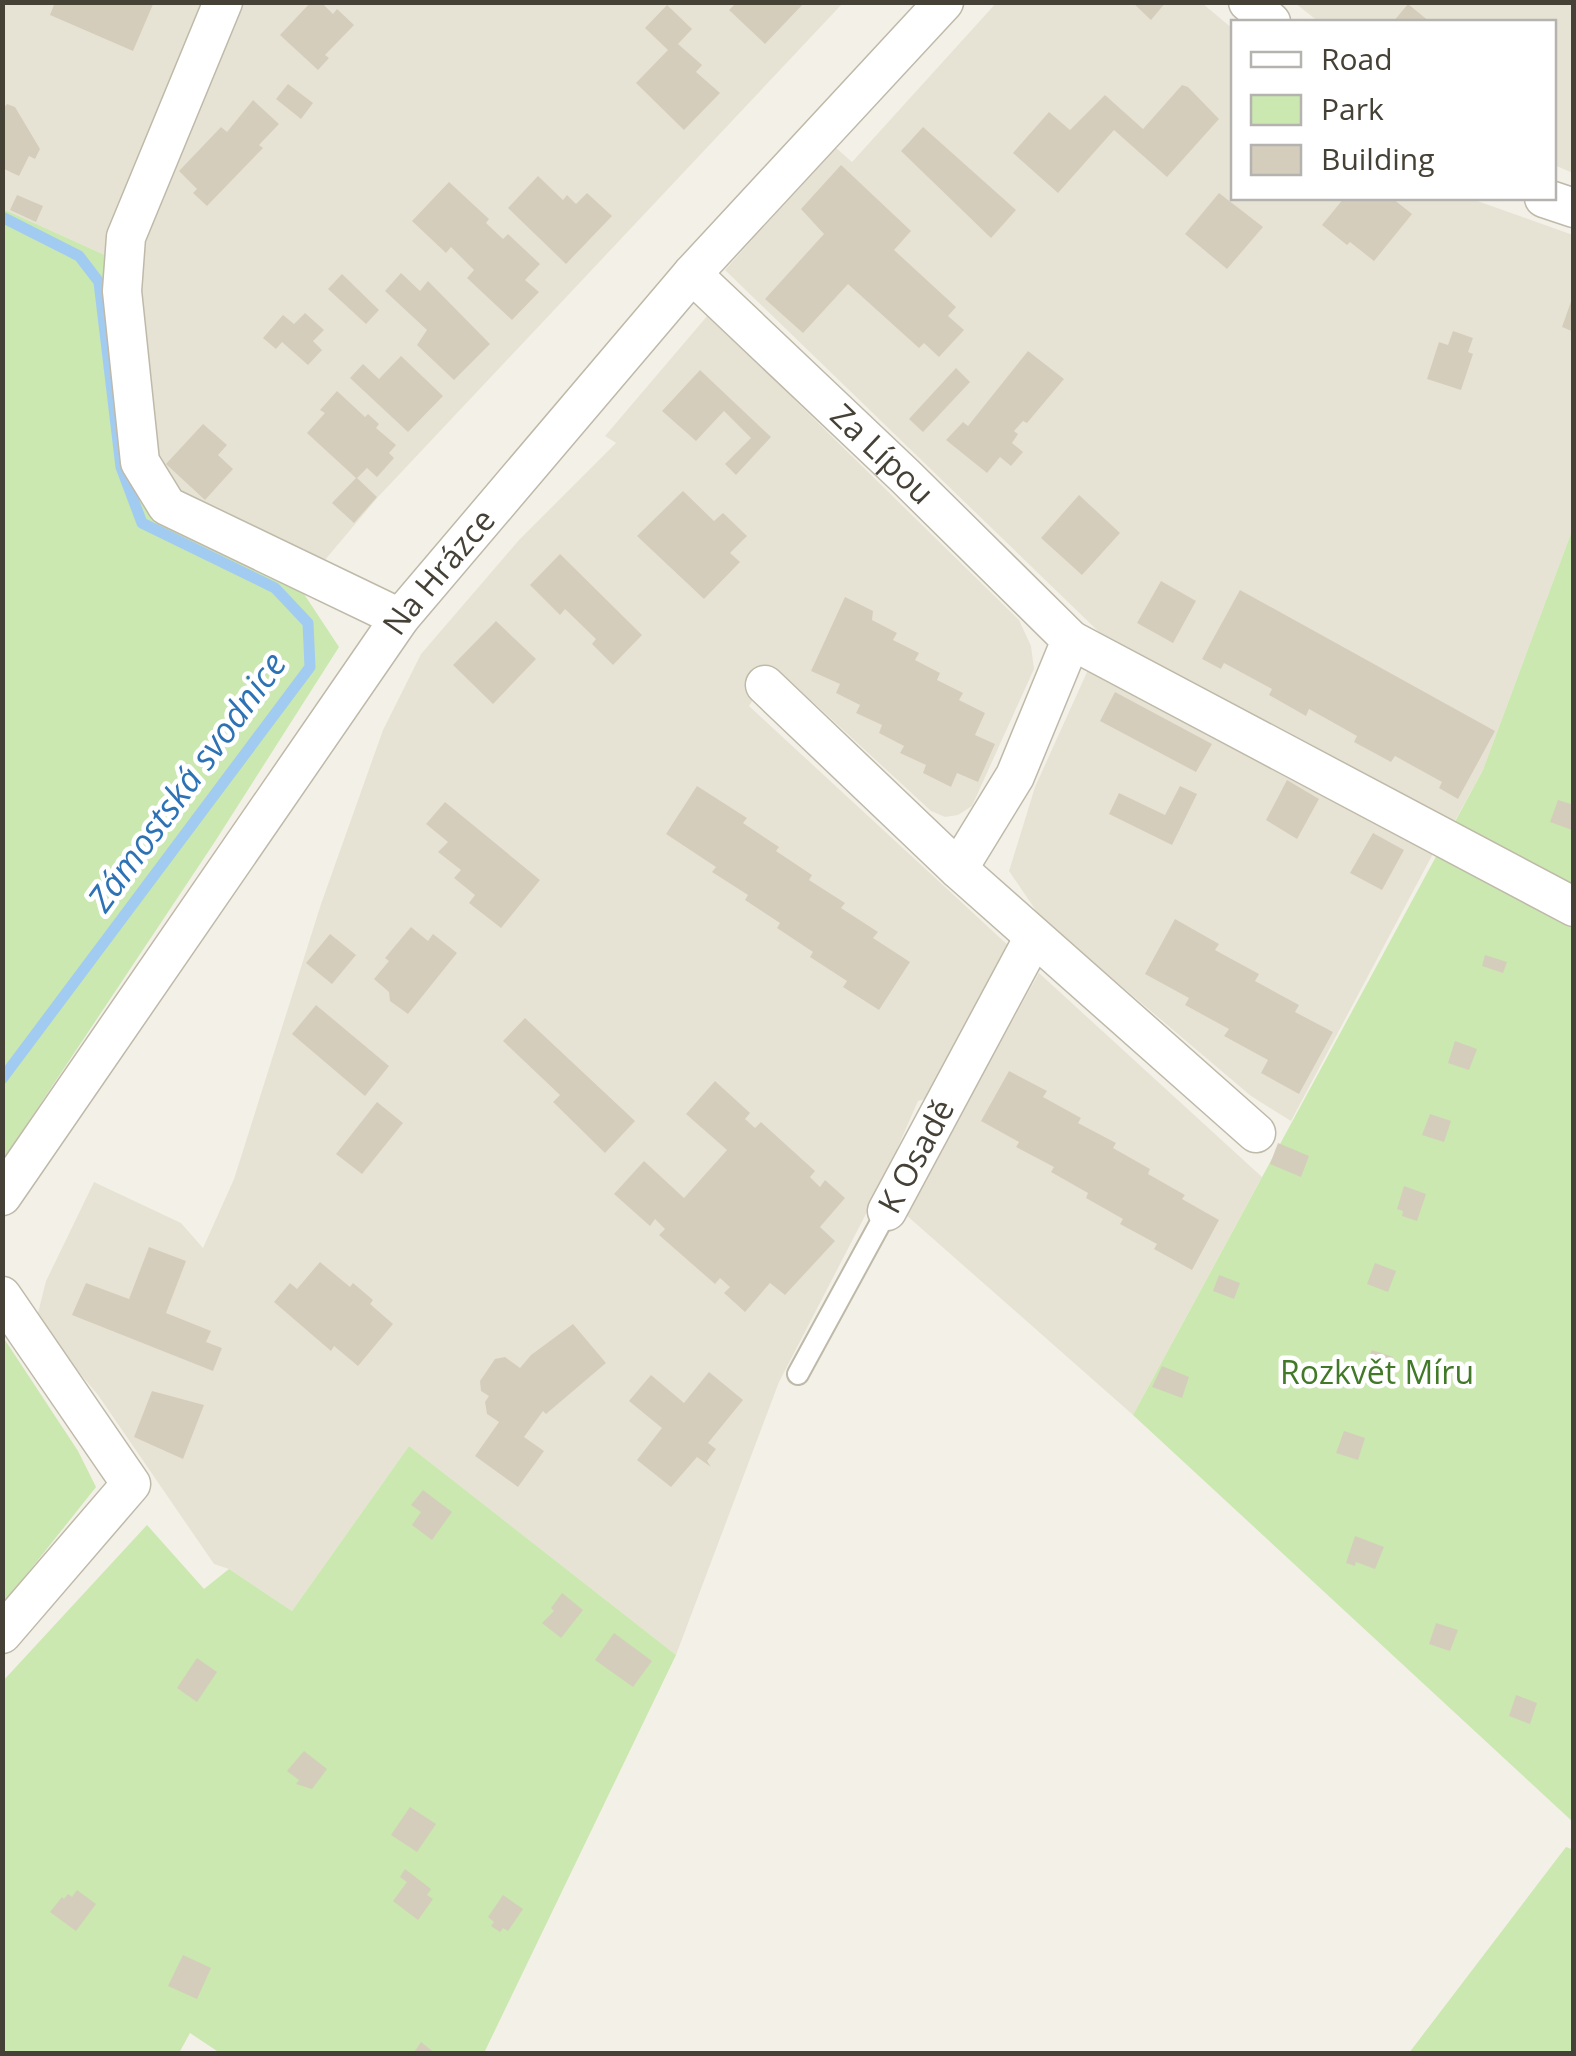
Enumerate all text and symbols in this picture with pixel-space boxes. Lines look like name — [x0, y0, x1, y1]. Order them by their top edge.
legend — [1231, 20, 1556, 200]
text: Road — [1321, 38, 1393, 79]
text: Park — [1321, 88, 1384, 129]
text: Building — [1321, 138, 1435, 179]
street label: Za Lípou — [822, 394, 944, 513]
street label: Na Hrázce — [372, 499, 504, 643]
water label: Zámostská svodnice — [75, 642, 296, 921]
street label: K Osadě — [867, 1091, 963, 1220]
park label: Rozkvět Míru — [1280, 1350, 1474, 1393]

